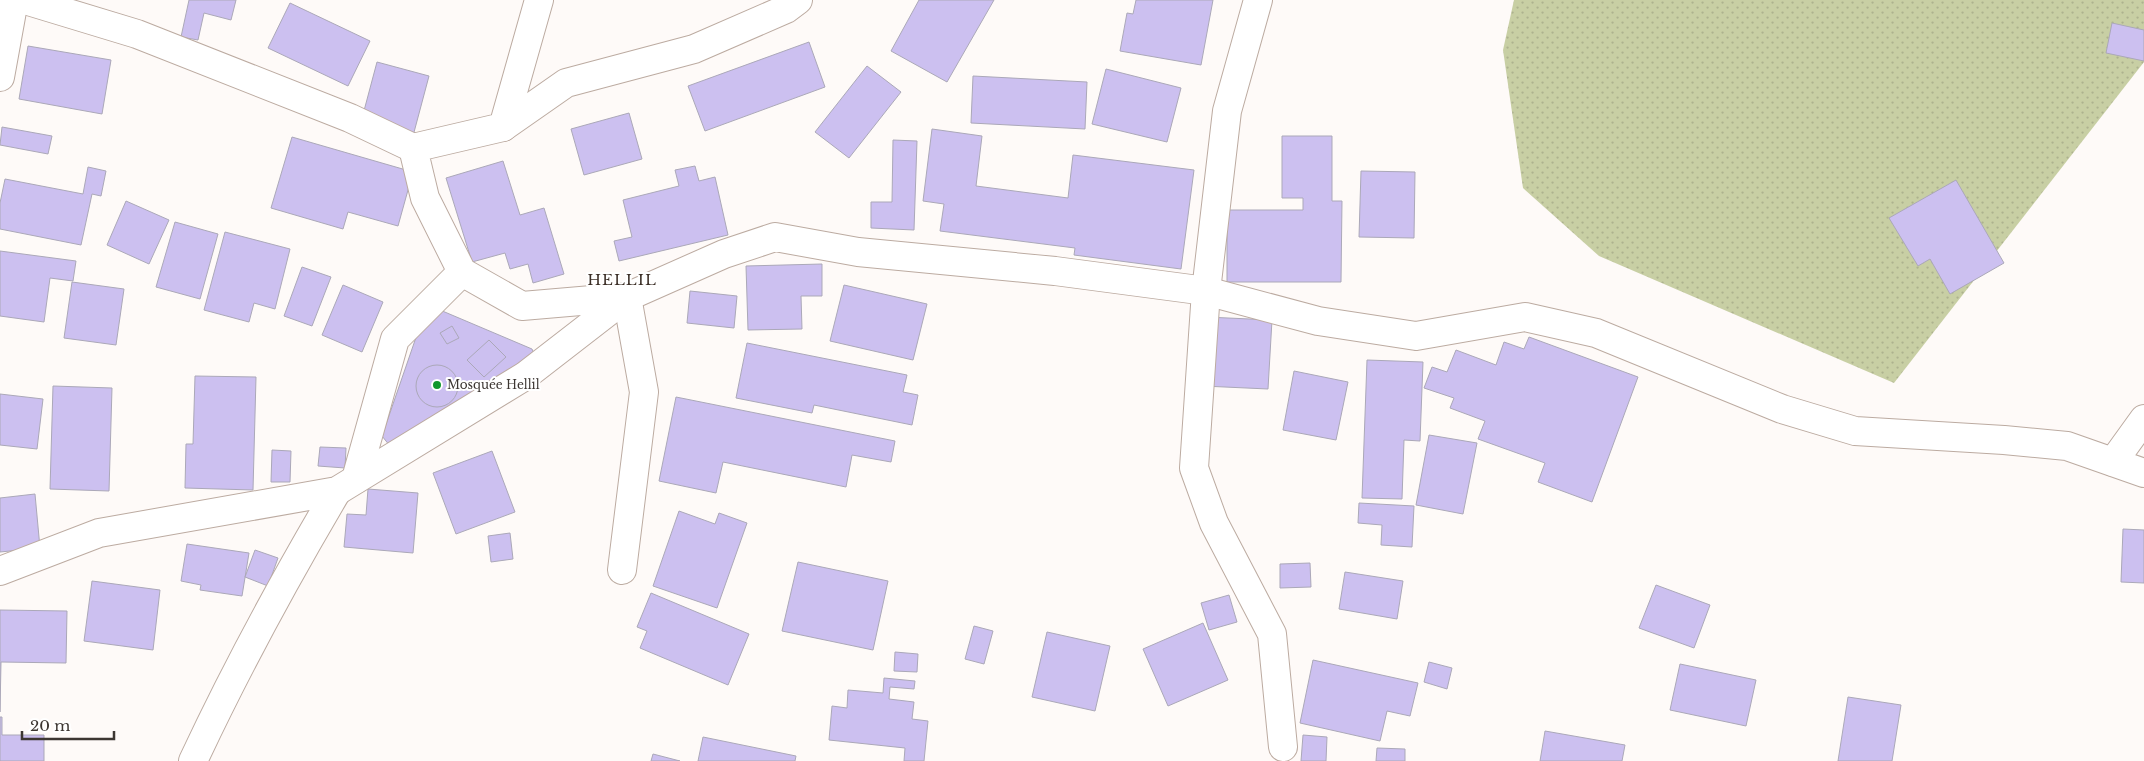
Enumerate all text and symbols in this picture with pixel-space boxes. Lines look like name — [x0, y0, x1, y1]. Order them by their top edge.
district label: HELLIL — [587, 270, 657, 289]
place label: Mosquée Hellil — [447, 377, 540, 392]
marker: Mosquée Hellil — [431, 379, 443, 391]
scale bar — [22, 708, 115, 740]
text: 20 m — [30, 716, 70, 735]

